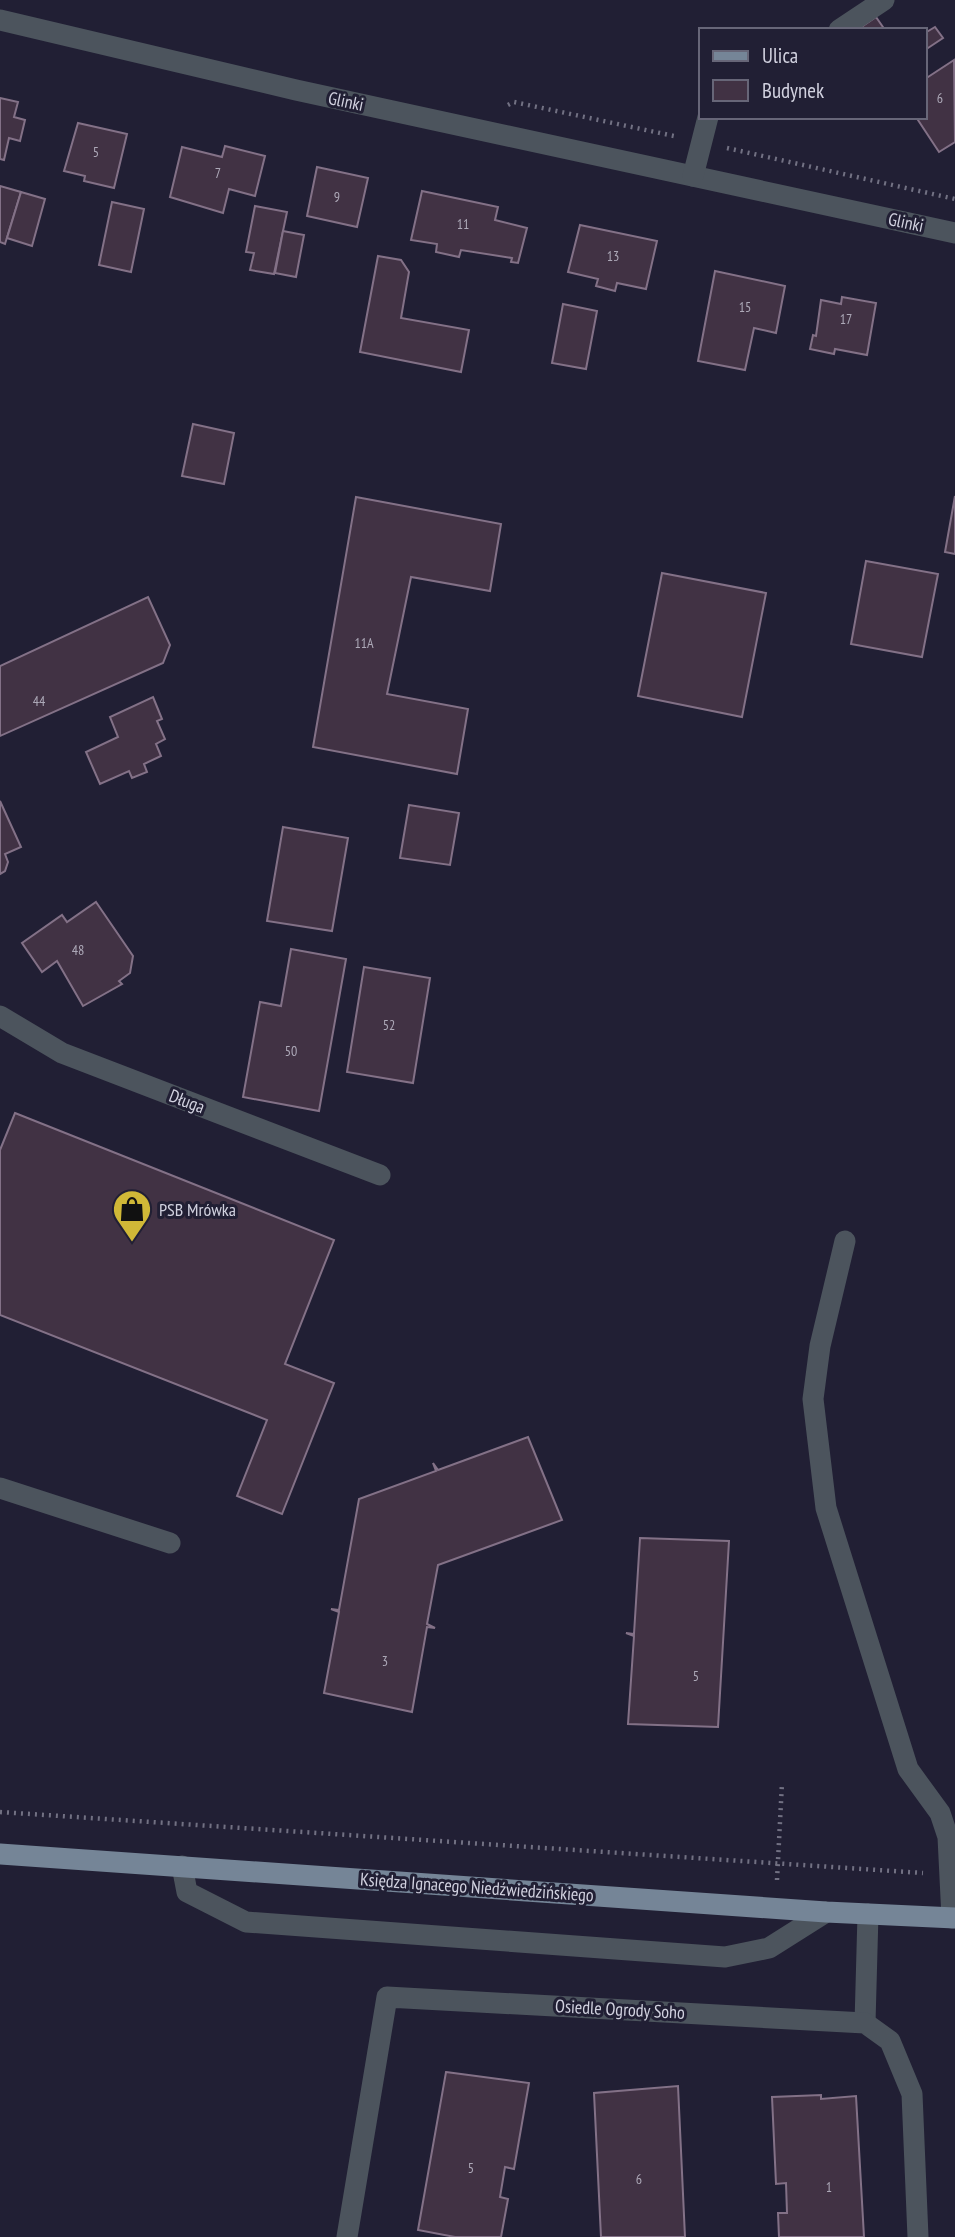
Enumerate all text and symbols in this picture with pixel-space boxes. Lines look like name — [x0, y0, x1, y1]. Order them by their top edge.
legend — [699, 28, 927, 119]
text: Ulica — [762, 42, 798, 69]
text: Budynek — [762, 77, 824, 104]
street label: Glinki — [326, 86, 366, 116]
house number: 6 — [937, 89, 943, 107]
house number: 5 — [93, 143, 99, 161]
house number: 7 — [215, 164, 221, 182]
house number: 9 — [334, 188, 340, 206]
street label: Glinki — [886, 207, 926, 237]
house number: 11 — [457, 215, 469, 233]
house number: 13 — [607, 247, 619, 265]
house number: 15 — [739, 298, 751, 316]
house number: 17 — [840, 310, 852, 328]
house number: 11A — [354, 634, 374, 652]
house number: 44 — [33, 692, 46, 710]
house number: 48 — [72, 941, 84, 959]
house number: 52 — [383, 1016, 395, 1034]
house number: 50 — [285, 1042, 297, 1060]
street label: Długa — [166, 1084, 208, 1118]
shop icon: PSB Mrówka — [111, 1188, 153, 1243]
place label: PSB Mrówka — [159, 1198, 236, 1221]
house number: 3 — [382, 1652, 388, 1670]
house number: 5 — [693, 1667, 699, 1685]
street label: Księdza Ignacego Niedźwiedzińskiego — [359, 1867, 595, 1907]
street label: Osiedle Ogrody Soho — [555, 1994, 686, 2024]
house number: 5 — [468, 2159, 474, 2177]
house number: 6 — [636, 2170, 642, 2188]
house number: 1 — [826, 2178, 832, 2196]

